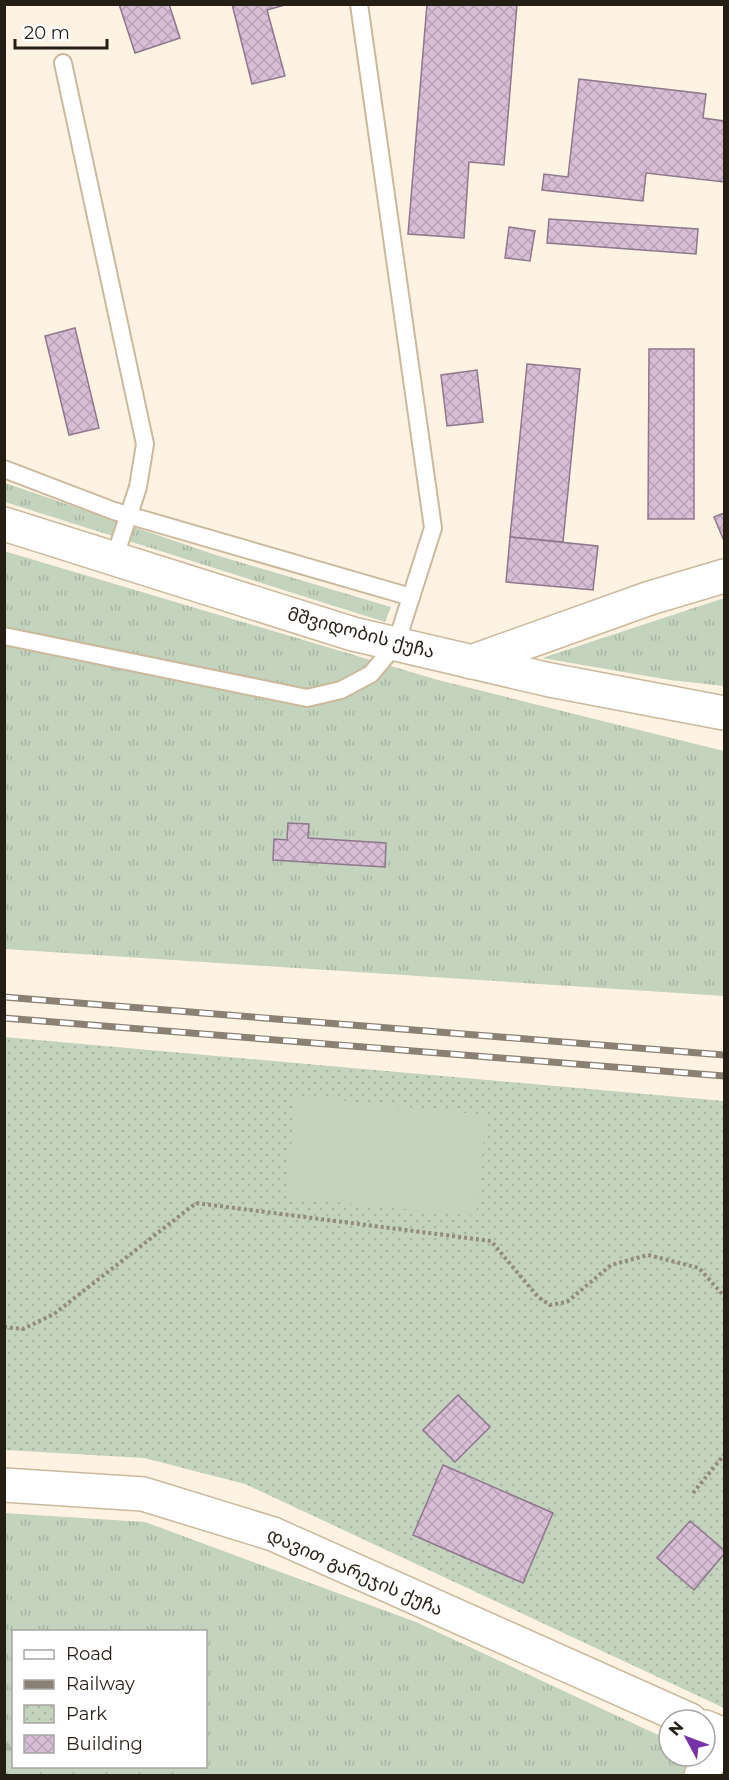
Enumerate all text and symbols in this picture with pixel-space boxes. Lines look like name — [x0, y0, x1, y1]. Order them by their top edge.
scale bar — [15, 12, 106, 50]
text: 20 m — [24, 22, 70, 44]
street label: მშვიდობის ქუჩა — [285, 603, 437, 663]
street label: დავით გარეჯის ქუჩა — [264, 1523, 446, 1621]
legend — [12, 1630, 207, 1768]
text: Road — [66, 1643, 113, 1665]
text: Railway — [66, 1673, 135, 1695]
text: Park — [66, 1703, 107, 1725]
north arrow — [657, 1708, 717, 1768]
text: N — [665, 1717, 687, 1740]
text: Building — [66, 1733, 143, 1755]

